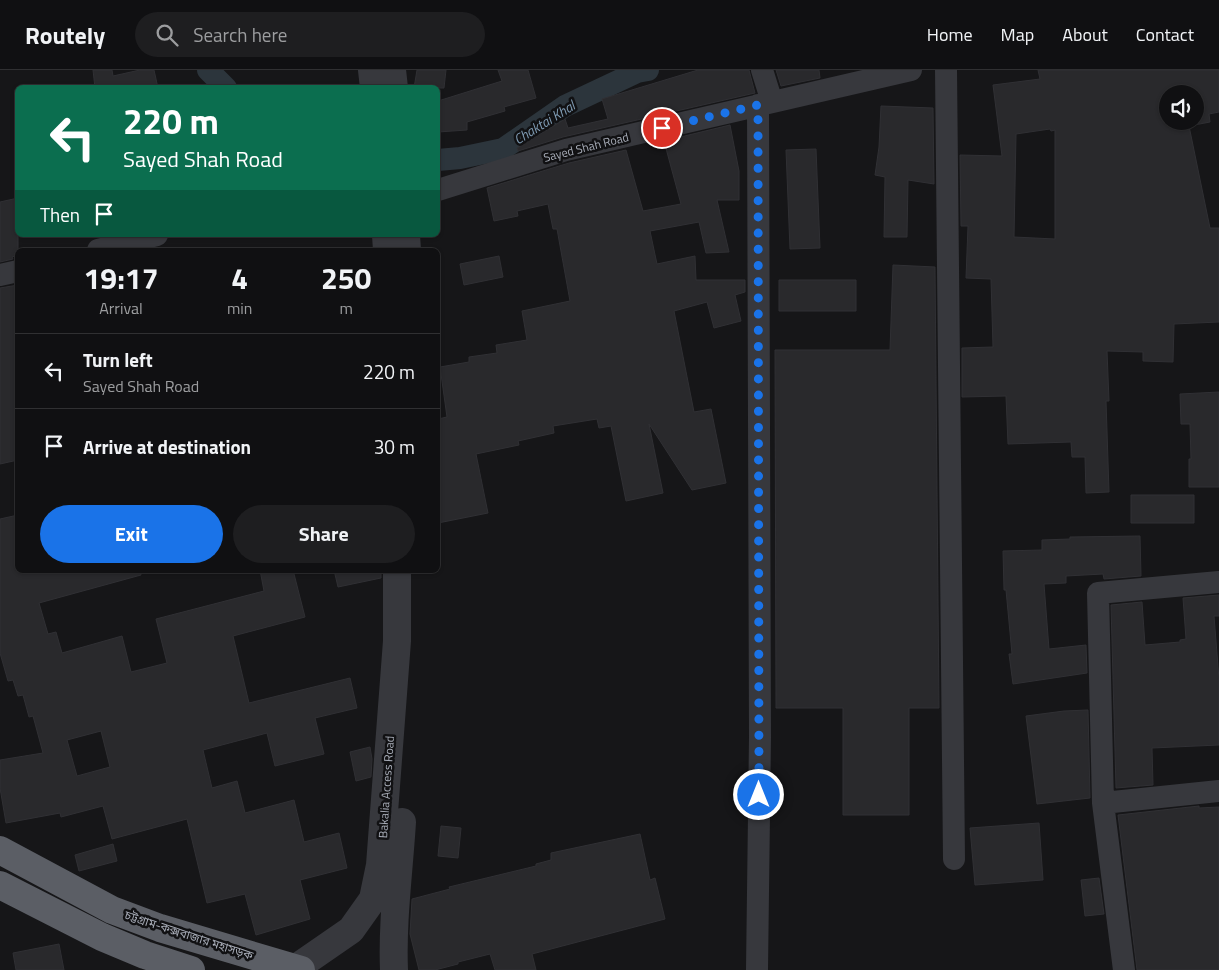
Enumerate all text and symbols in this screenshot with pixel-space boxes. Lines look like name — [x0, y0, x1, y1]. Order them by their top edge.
search box — [135, 12, 485, 57]
text: Routely — [25, 17, 105, 53]
text: Search here — [193, 20, 287, 49]
icon: search — [153, 21, 181, 49]
text: Home — [927, 21, 973, 48]
text: Map — [1001, 21, 1034, 48]
text: About — [1062, 21, 1108, 48]
text: Contact — [1136, 21, 1194, 48]
map controls — [1159, 85, 1204, 130]
button: sound — [1159, 85, 1204, 130]
text: 220 m — [123, 94, 219, 148]
water label: Chaktai Khal — [509, 94, 580, 149]
icon: left — [40, 105, 105, 170]
pin — [641, 107, 683, 149]
icon: arrive — [648, 114, 676, 142]
street label: Sayed Shah Road — [541, 127, 631, 167]
text: Sayed Shah Road — [123, 142, 283, 176]
text: Then — [40, 200, 80, 229]
icon: arrive — [90, 200, 118, 228]
text: 19:17 — [84, 255, 158, 301]
text: 4 — [231, 255, 248, 301]
text: 250 — [321, 255, 371, 301]
text: Arrival — [99, 296, 143, 320]
text: min — [227, 296, 252, 320]
text: m — [340, 296, 353, 320]
text: Turn left — [83, 345, 153, 374]
icon: left — [40, 357, 68, 385]
text: 220 m — [363, 357, 415, 386]
text: Sayed Shah Road — [83, 374, 199, 398]
icon: arrive — [40, 432, 68, 460]
text: Arrive at destination — [83, 432, 251, 461]
text: 30 m — [374, 432, 415, 461]
button: Exit — [40, 505, 223, 563]
button: Share — [233, 505, 415, 563]
street label: Bakalia Access Road — [373, 735, 399, 839]
position arrow — [732, 768, 784, 820]
street label: চট্টগ্রাম-কক্সবাজার মহাসড়ক — [121, 905, 256, 965]

